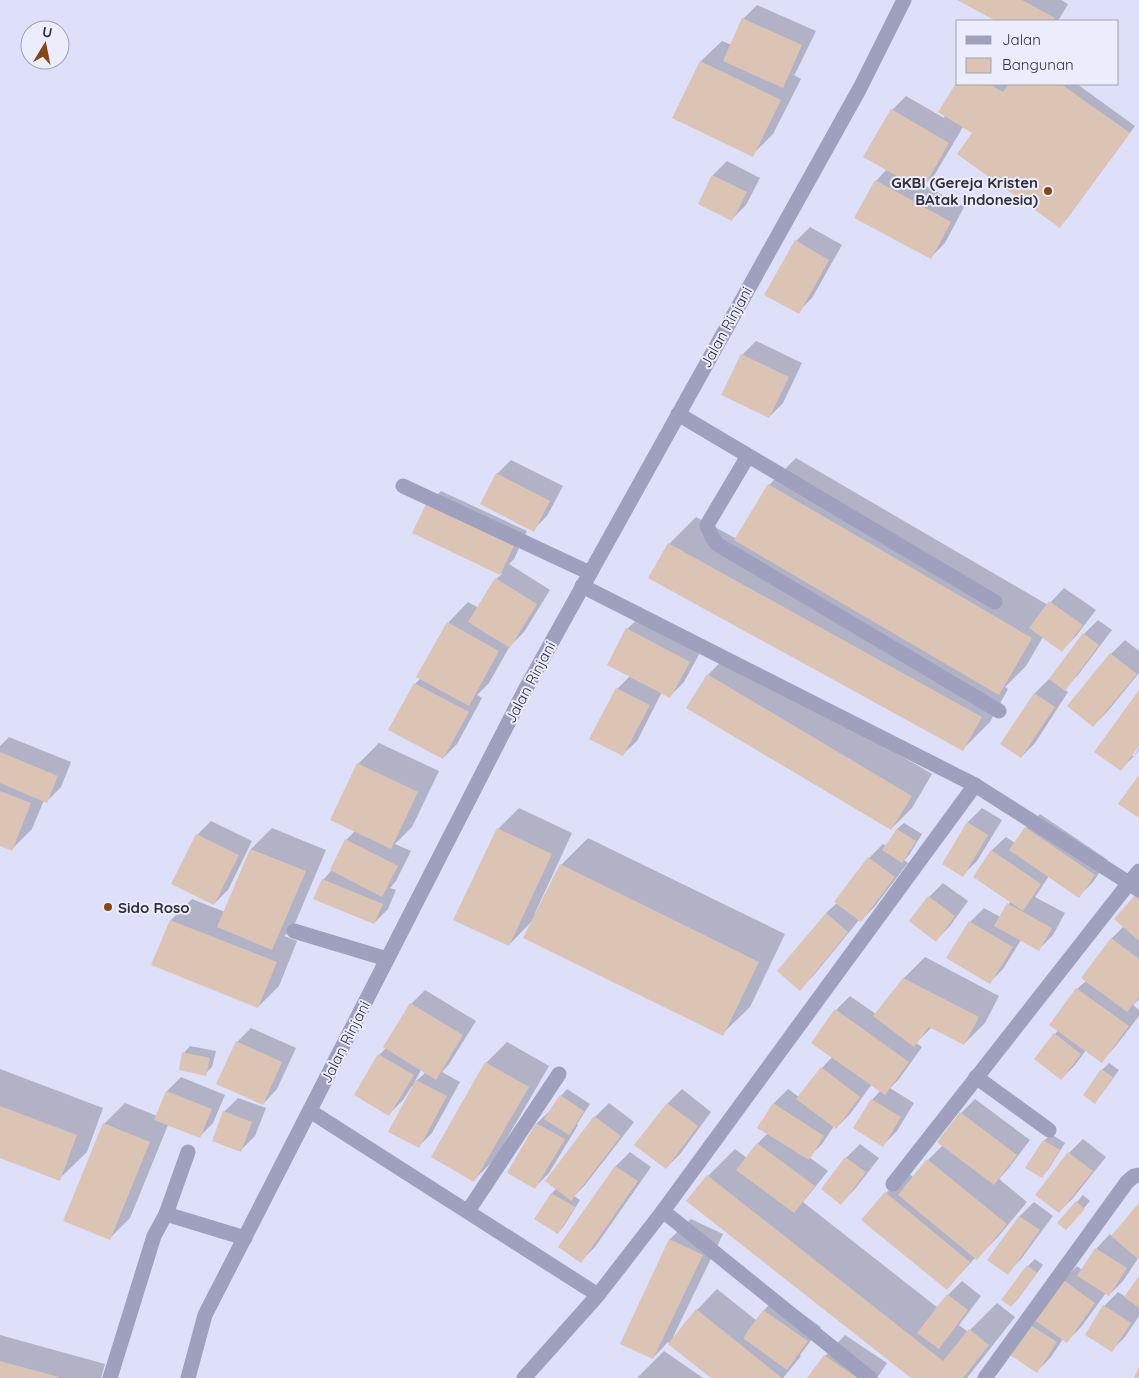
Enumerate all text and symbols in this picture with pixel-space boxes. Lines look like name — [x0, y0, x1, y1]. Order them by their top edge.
north arrow — [20, 20, 70, 70]
legend — [956, 20, 1119, 85]
text: U — [41, 22, 54, 42]
text: Jalan — [1002, 30, 1041, 49]
text: Bangunan — [1002, 55, 1074, 74]
place label: GKBI (Gereja Kristen BAtak Indonesia) — [891, 173, 1038, 209]
marker: GKBI (Gereja Kristen BAtak Indonesia) — [1042, 185, 1054, 197]
street label: Jalan Rinjani — [696, 283, 756, 371]
street label: Jalan Rinjani — [501, 638, 559, 726]
place label: Sido Roso — [118, 898, 190, 917]
marker: Sido Roso — [102, 901, 114, 913]
street label: Jalan Rinjani — [316, 998, 374, 1086]

